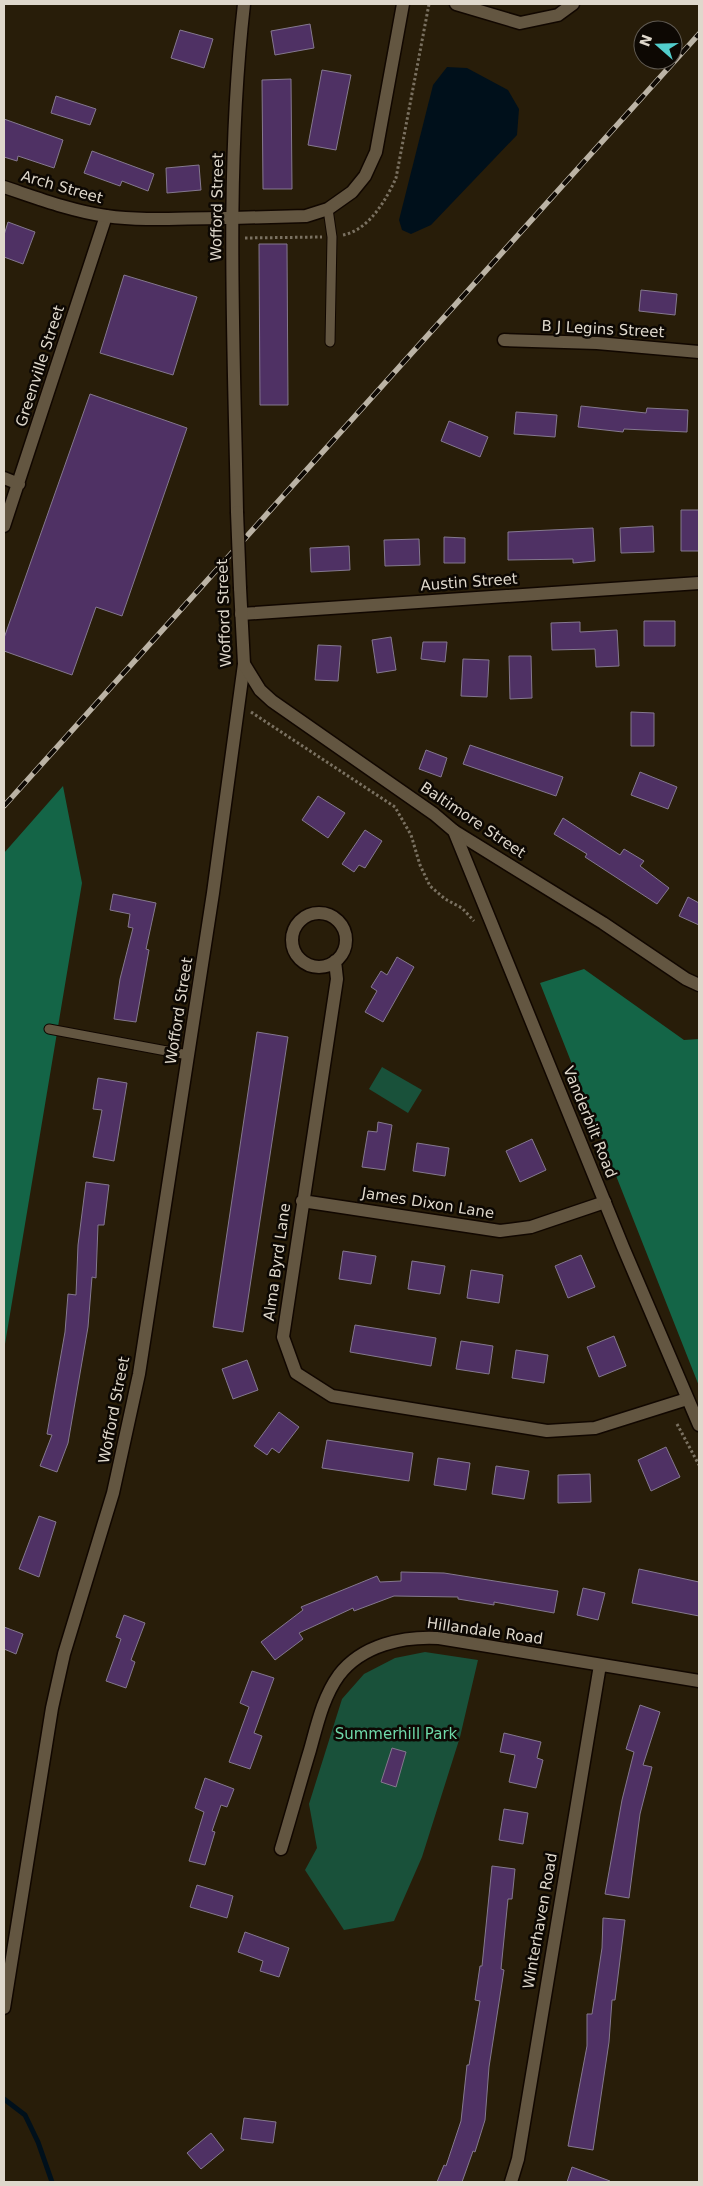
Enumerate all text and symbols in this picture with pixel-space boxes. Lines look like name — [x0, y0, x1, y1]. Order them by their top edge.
north arrow — [633, 20, 683, 70]
text: N — [636, 32, 655, 49]
street label: Wofford Street — [207, 153, 227, 261]
street label: Arch Street — [19, 167, 105, 207]
street label: Greenville Street — [12, 303, 68, 429]
street label: B J Legins Street — [541, 317, 665, 341]
street label: Wofford Street — [213, 558, 235, 667]
street label: Austin Street — [420, 570, 518, 594]
street label: Baltimore Street — [417, 778, 529, 862]
street label: Wofford Street — [162, 956, 196, 1066]
street label: Vanderbilt Road — [559, 1064, 621, 1180]
street label: James Dixon Lane — [359, 1183, 496, 1222]
street label: Alma Byrd Lane — [260, 1202, 294, 1322]
street label: Wofford Street — [95, 1355, 133, 1465]
street label: Hillandale Road — [426, 1614, 544, 1648]
park label: Summerhill Park — [335, 1725, 458, 1743]
street label: Winterhaven Road — [519, 1852, 561, 1990]

